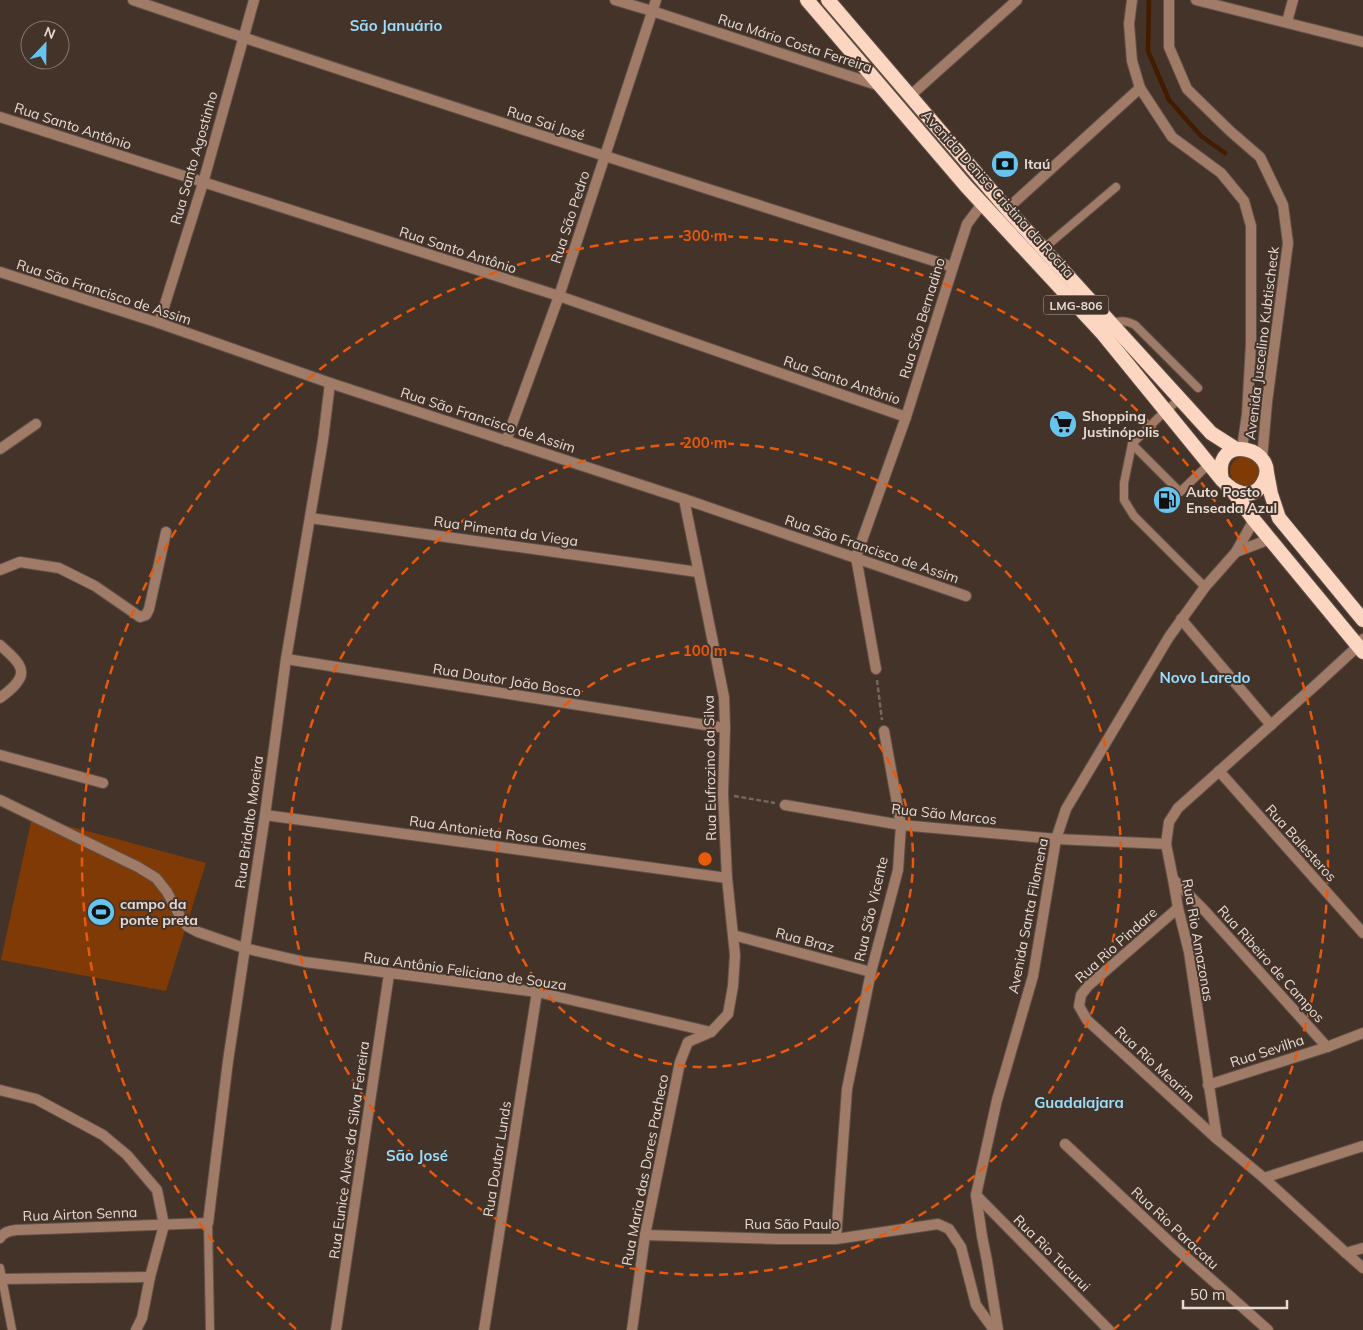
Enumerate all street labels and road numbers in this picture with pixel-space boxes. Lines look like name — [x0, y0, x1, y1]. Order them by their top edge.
street label: Rua Mário Costa Ferreira — [716, 10, 874, 76]
street label: Rua Santo Agostinho — [166, 89, 222, 227]
street label: Rua Santo Antônio — [12, 99, 134, 153]
street label: Rua Sai José — [505, 102, 587, 144]
street label: Avenida Denise Cristina da Rocha — [918, 106, 1078, 282]
street label: Rua São Pedro — [547, 168, 593, 266]
street label: Rua Santo Antônio — [397, 223, 519, 277]
street label: Avenida Juscelino Kubtischeck — [1241, 245, 1283, 441]
street label: Rua São Francisco de Assim — [14, 255, 194, 329]
street label: Rua São Bernadino — [895, 255, 949, 381]
road number: LMG-806 — [1044, 296, 1108, 314]
street label: Rua Santo Antônio — [781, 352, 903, 408]
street label: Rua São Francisco de Assim — [398, 383, 578, 457]
street label: Rua São Francisco de Assim — [783, 511, 961, 587]
street label: Rua Pimenta da Viega — [433, 512, 579, 550]
street label: Rua Doutor João Bosco — [432, 659, 582, 701]
street label: Rua Eufrozino da Silva — [700, 695, 720, 841]
street label: Rua Bridalto Moreira — [231, 755, 267, 889]
street label: Rua São Marcos — [890, 800, 998, 828]
street label: Rua Balesteros — [1262, 801, 1340, 885]
street label: Rua Antonieta Rosa Gomes — [408, 812, 588, 854]
street label: Avenida Santa Filomena — [1004, 837, 1052, 995]
street label: Rua São Vicente — [850, 855, 892, 963]
street label: Rua Rio Amazonas — [1178, 877, 1218, 1003]
street label: Rua Ribeiro de Campos — [1213, 902, 1329, 1026]
street label: Rua Rio Pindare — [1071, 903, 1161, 987]
street label: Rua Braz — [774, 924, 836, 956]
street label: Rua Antônio Feliciano de Souza — [362, 948, 568, 994]
street label: Rua Rio Mearim — [1111, 1022, 1199, 1106]
street label: Rua Sevilha — [1228, 1031, 1306, 1071]
street label: Rua Eunice Alves da Silva Ferreira — [325, 1040, 373, 1260]
street label: Rua Maria das Dores Pacheco — [618, 1073, 672, 1267]
street label: Rua Doutor Lunds — [479, 1100, 515, 1218]
street label: Rua Rio Paracatu — [1127, 1183, 1223, 1273]
street label: Rua Airton Senna — [22, 1203, 138, 1225]
street label: Rua Rio Tucurui — [1010, 1211, 1094, 1295]
street label: Rua São Paulo — [744, 1215, 840, 1233]

